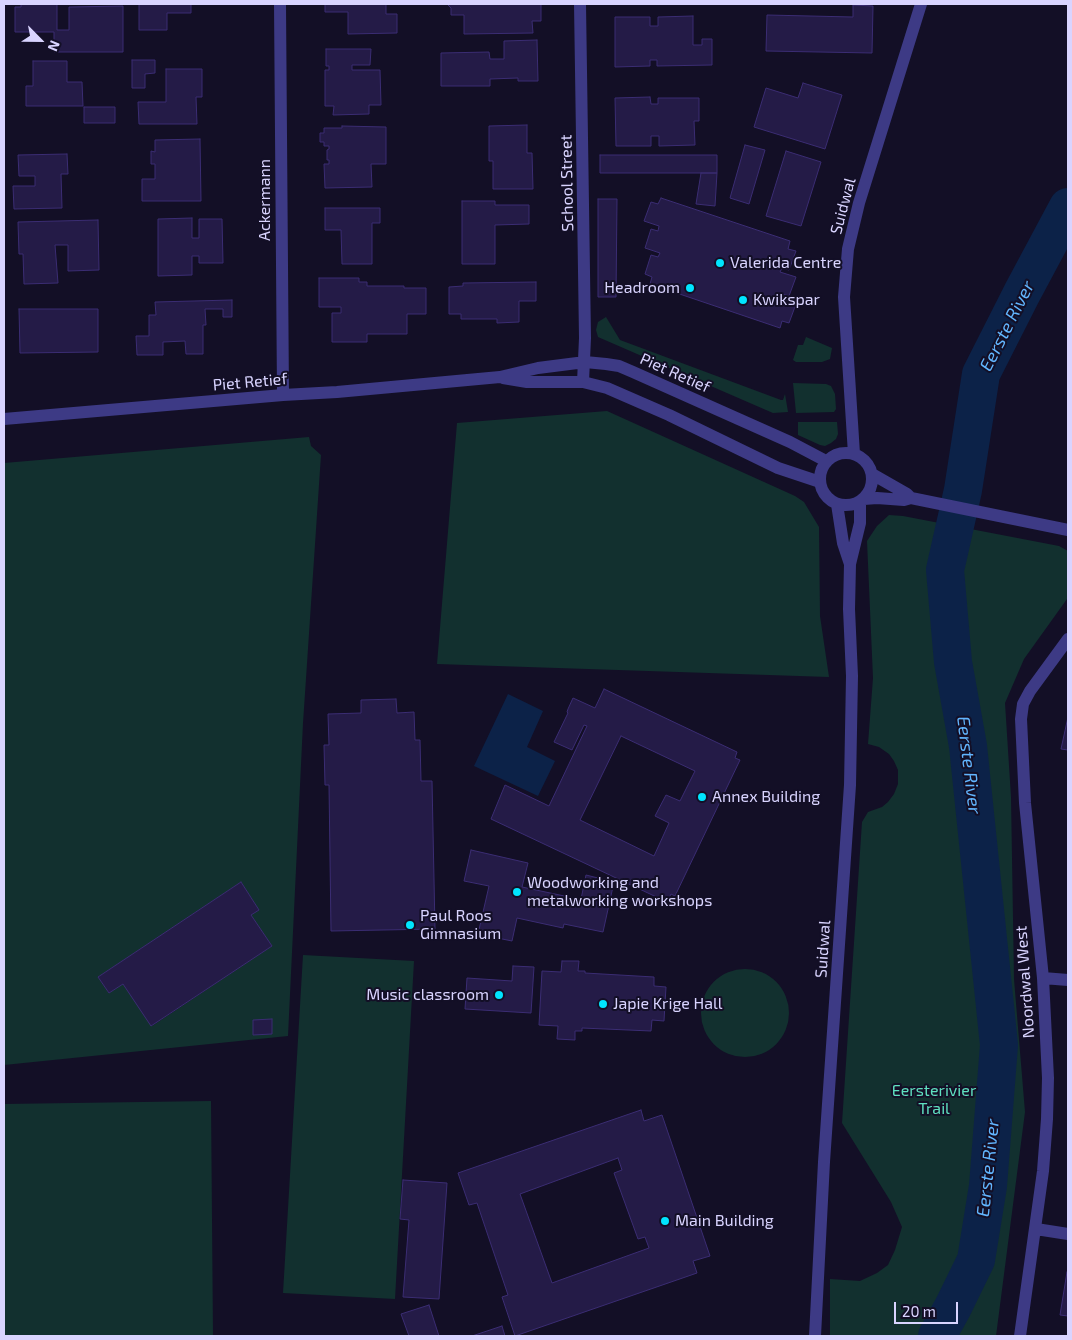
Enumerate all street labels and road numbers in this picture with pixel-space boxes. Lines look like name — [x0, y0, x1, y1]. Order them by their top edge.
street label: School Street — [557, 134, 577, 232]
street label: Ackermann — [255, 159, 275, 241]
street label: Suidwal — [826, 176, 860, 236]
street label: Piet Retief — [637, 349, 713, 397]
street label: Piet Retief — [212, 369, 288, 395]
street label: Suidwal — [811, 919, 835, 979]
street label: Noordwal West — [1011, 925, 1039, 1039]

